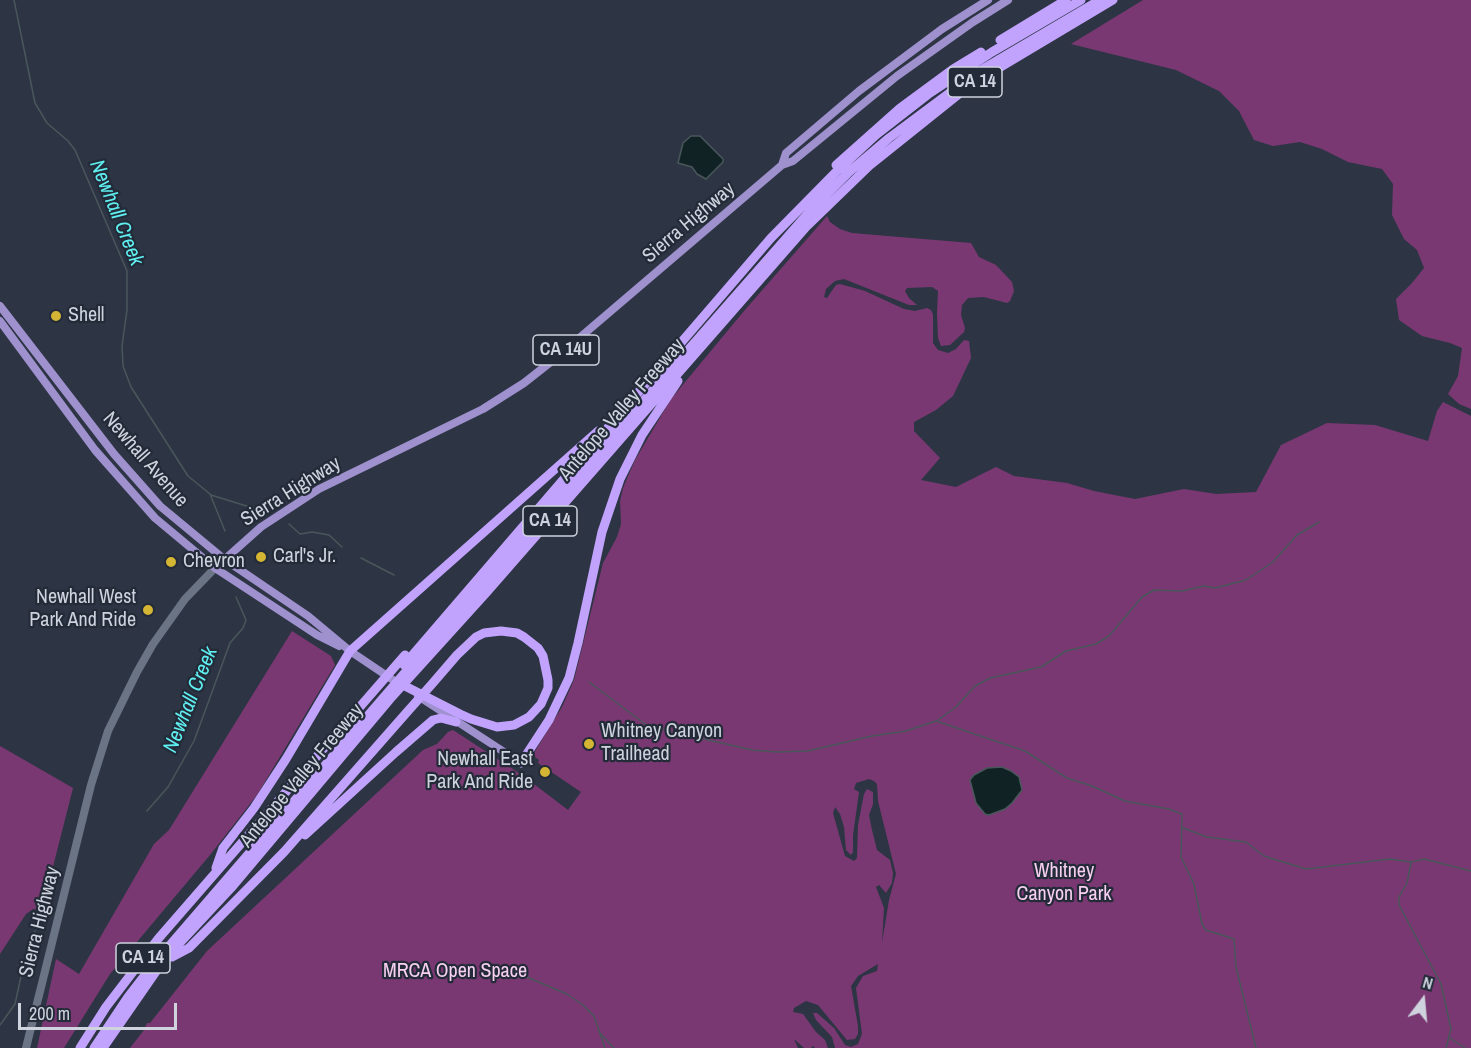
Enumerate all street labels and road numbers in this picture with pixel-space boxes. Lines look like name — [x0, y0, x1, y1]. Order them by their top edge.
road number: CA 14 — [948, 67, 1002, 97]
street label: Sierra Highway — [638, 177, 740, 269]
street label: Antelope Valley Freeway — [554, 334, 690, 486]
road number: CA 14U — [533, 335, 599, 365]
street label: Newhall Avenue — [97, 408, 193, 512]
street label: Sierra Highway — [237, 452, 345, 532]
road number: CA 14 — [523, 506, 577, 536]
street label: Antelope Valley Freeway — [235, 699, 369, 853]
street label: Sierra Highway — [15, 864, 65, 980]
road number: CA 14 — [116, 943, 170, 973]

